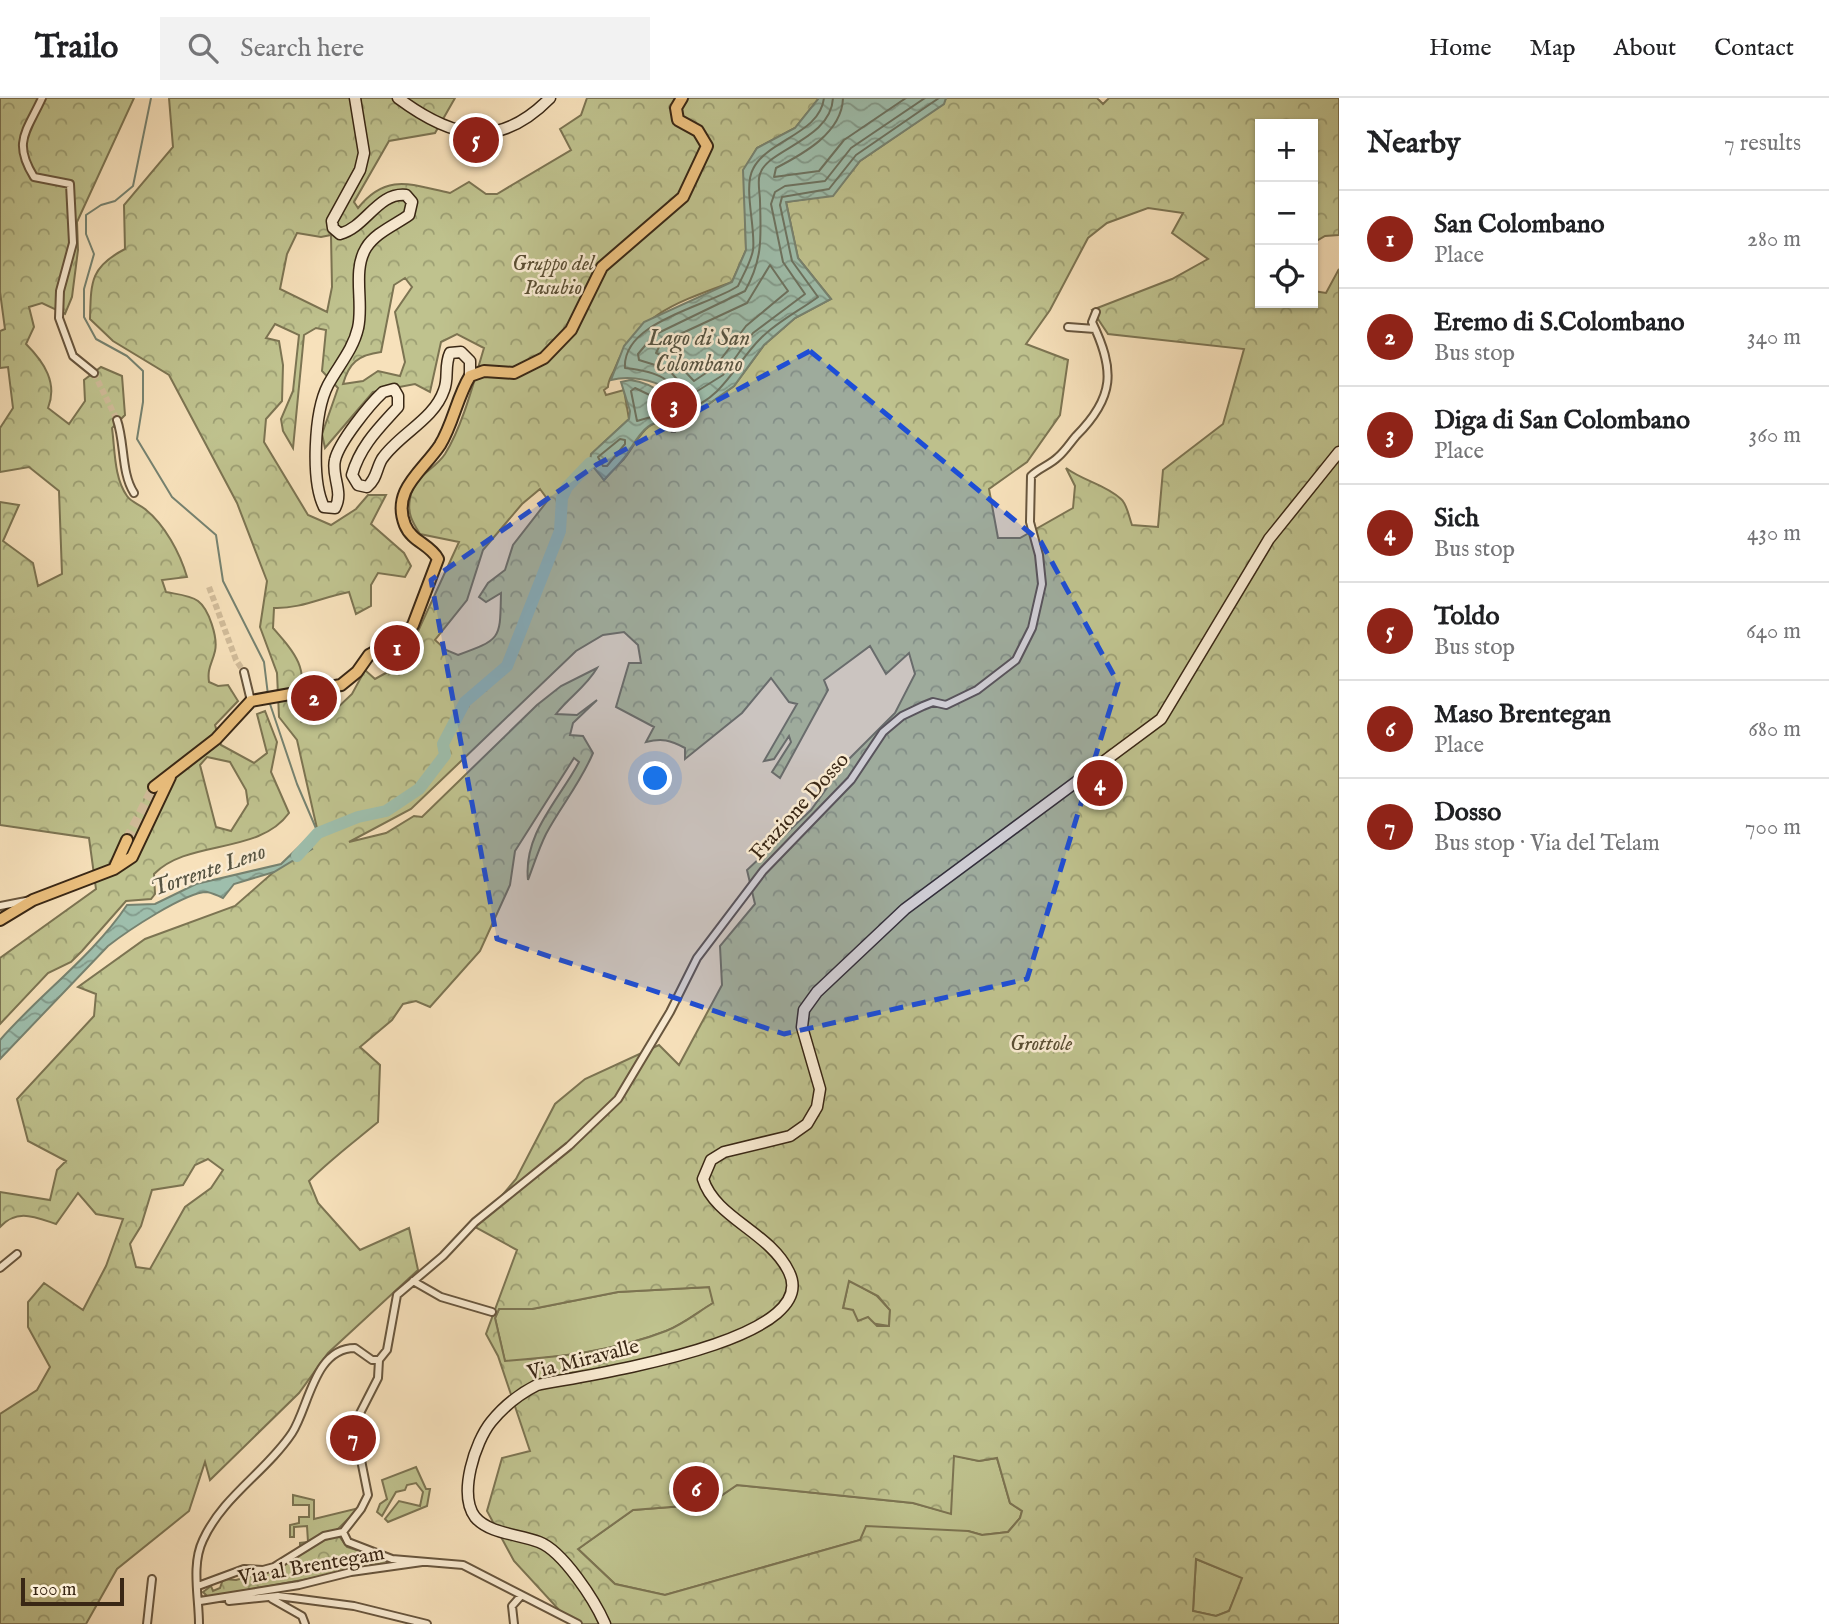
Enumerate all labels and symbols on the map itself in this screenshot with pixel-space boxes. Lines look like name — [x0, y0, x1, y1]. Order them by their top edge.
pin: 5 — [453, 114, 499, 166]
park label: Gruppo del Pasubio — [512, 251, 596, 302]
water label: Lago di San Colombano — [647, 324, 750, 379]
pin: 3 — [651, 379, 697, 431]
pin: 1 — [374, 622, 420, 674]
pin: 2 — [291, 672, 337, 724]
street label: Frazione Dosso — [745, 747, 856, 867]
pin: 4 — [1077, 757, 1123, 809]
your location — [638, 761, 672, 795]
water label: Torrente Leno — [147, 837, 270, 904]
park label: Grottole — [1010, 1031, 1072, 1058]
street label: Via Miravalle — [524, 1333, 642, 1388]
pin: 7 — [330, 1412, 376, 1464]
pin: 6 — [673, 1463, 719, 1515]
street label: Via al Brentegam — [235, 1540, 387, 1593]
scale bar — [21, 1575, 124, 1607]

